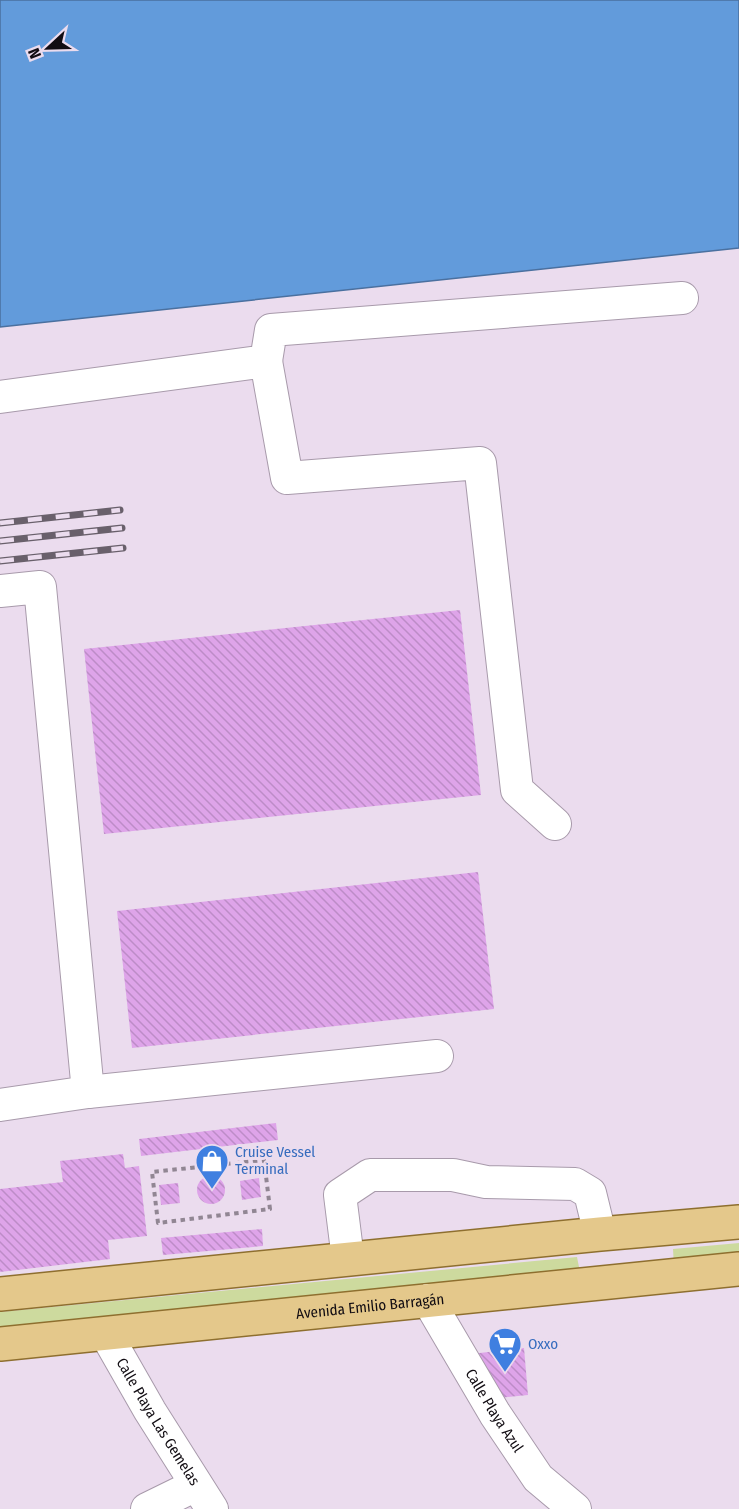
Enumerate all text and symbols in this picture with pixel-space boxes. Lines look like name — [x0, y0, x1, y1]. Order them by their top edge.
north arrow — [18, 18, 78, 78]
text: N — [24, 45, 45, 61]
shop icon: Cruise Vessel Terminal — [194, 1143, 230, 1190]
place label: Cruise Vessel Terminal — [235, 1143, 315, 1178]
street label: Avenida Emilio Barragán — [295, 1290, 445, 1323]
supermarket icon: Oxxo — [487, 1326, 523, 1373]
place label: Oxxo — [528, 1335, 558, 1353]
street label: Calle Playa Las Gemelas — [113, 1355, 204, 1489]
street label: Calle Playa Azul — [462, 1366, 527, 1456]

